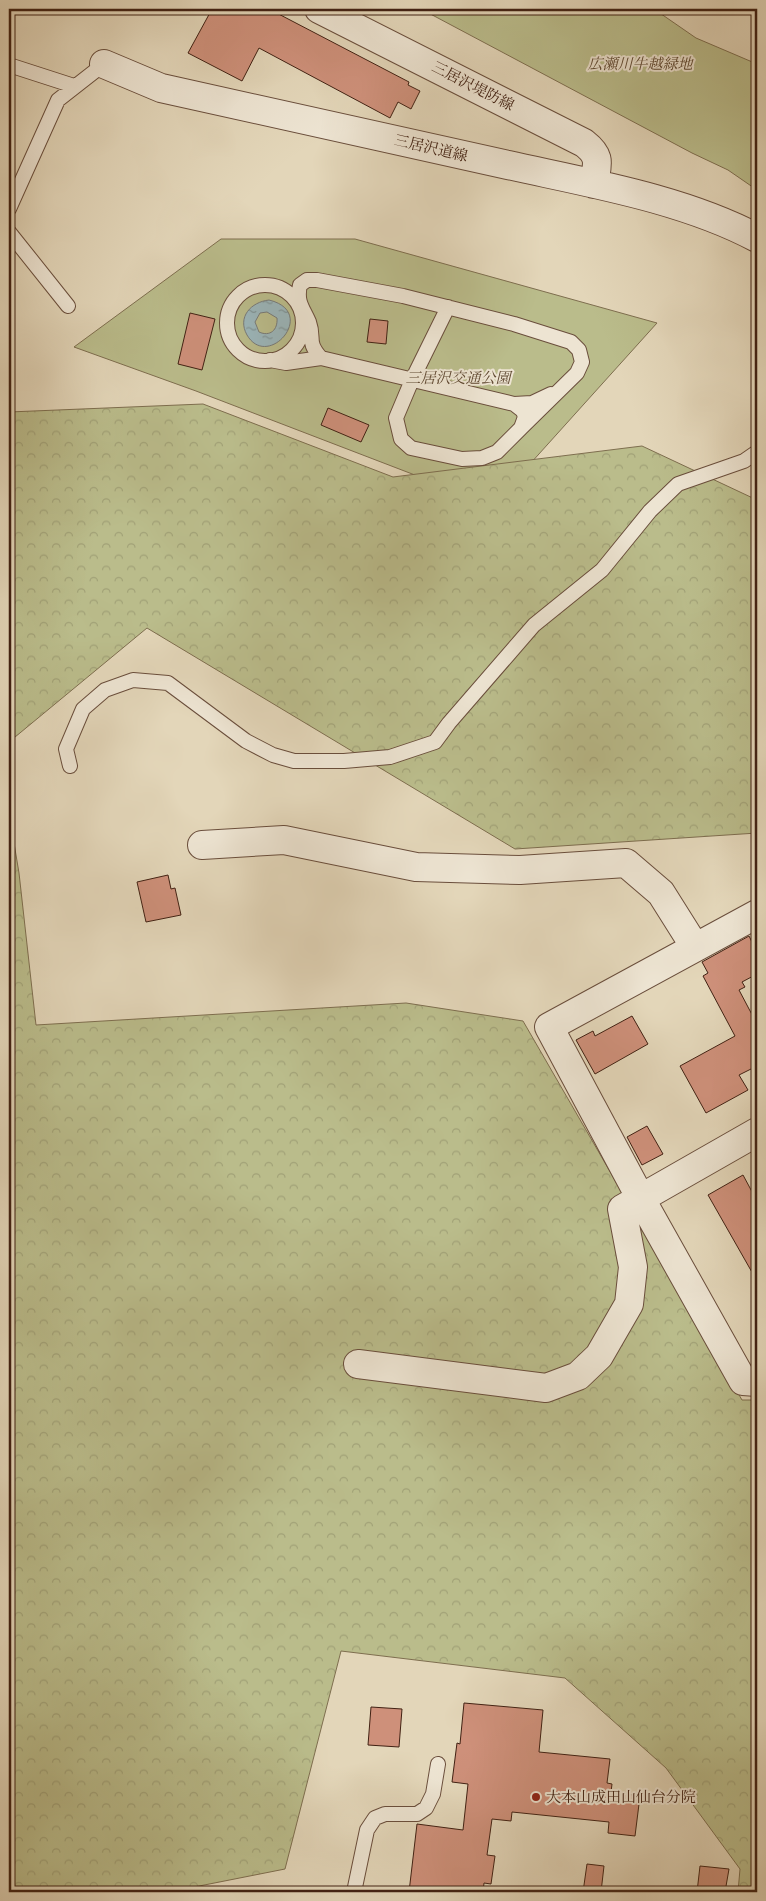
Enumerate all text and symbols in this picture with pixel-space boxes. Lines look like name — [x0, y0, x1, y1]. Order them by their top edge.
park label: 広瀬川牛越緑地 — [587, 54, 694, 74]
street label: 三居沢堤防線 — [428, 57, 518, 115]
street label: 三居沢道線 — [392, 130, 470, 166]
park label: 三居沢交通公園 — [405, 368, 513, 388]
place label: 大本山成田山仙台分院 — [546, 1787, 696, 1807]
marker: 大本山成田山仙台分院 — [530, 1791, 542, 1803]

